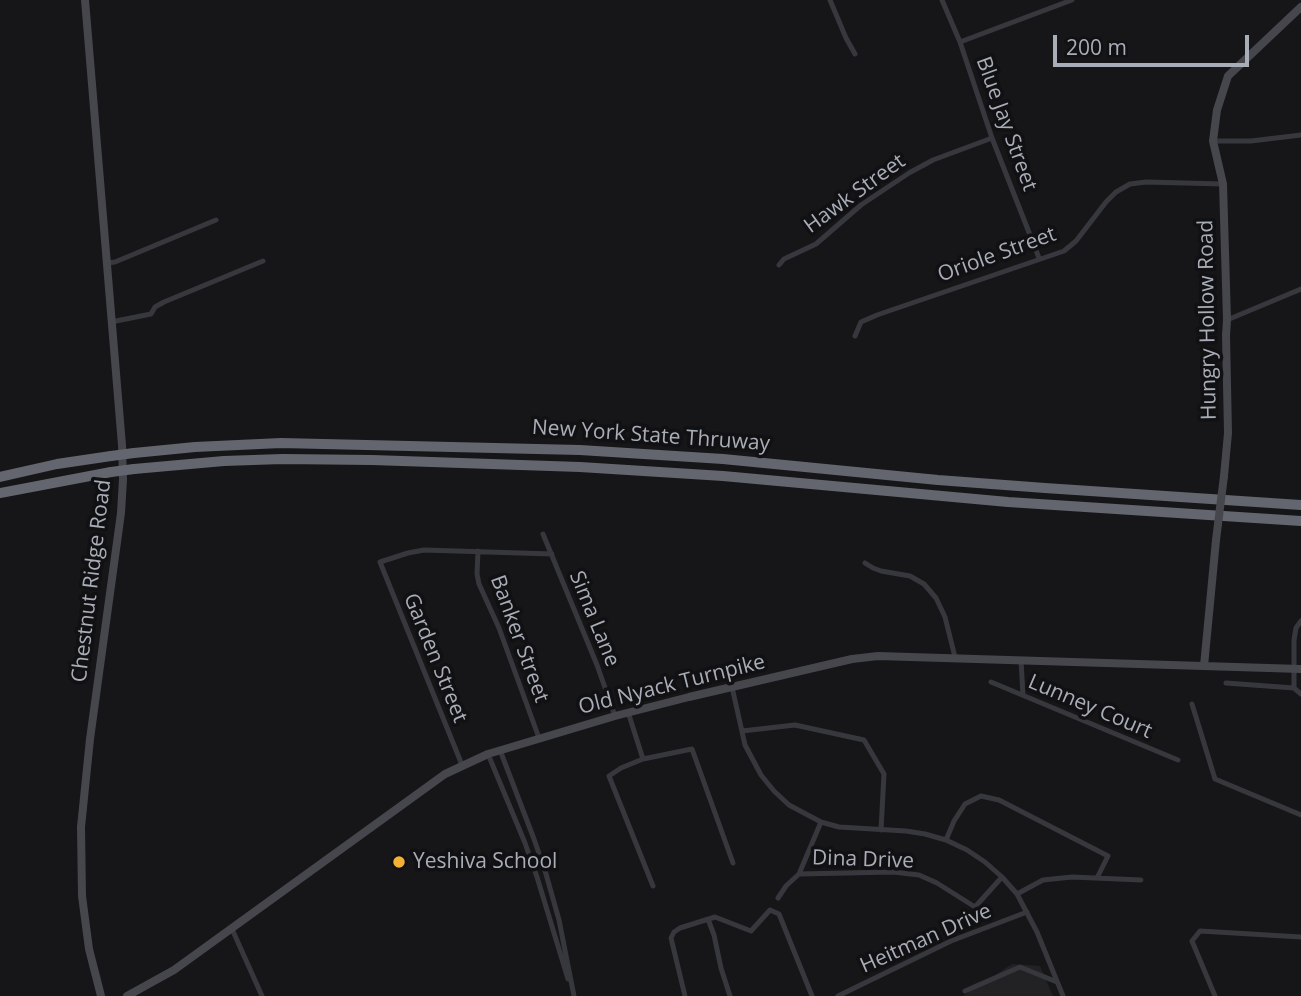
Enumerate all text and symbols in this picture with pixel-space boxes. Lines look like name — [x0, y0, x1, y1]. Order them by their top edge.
scale bar — [1056, 21, 1252, 65]
text: 200 m — [1066, 33, 1127, 61]
street label: Blue Jay Street — [970, 53, 1042, 195]
street label: Hawk Street — [800, 149, 910, 239]
street label: Hungry Hollow Road — [1194, 220, 1222, 420]
street label: Oriole Street — [934, 222, 1060, 288]
street label: New York State Thruway — [531, 415, 771, 457]
street label: Chestnut Ridge Road — [67, 478, 117, 684]
street label: Sima Lane — [563, 568, 625, 670]
street label: Banker Street — [484, 572, 554, 706]
street label: Garden Street — [398, 590, 472, 726]
street label: Old Nyack Turnpike — [576, 650, 768, 720]
street label: Lunney Court — [1024, 670, 1156, 744]
street label: Dina Drive — [812, 846, 914, 874]
place label: Yeshiva School — [413, 849, 557, 875]
marker: Yeshiva School — [391, 854, 407, 870]
street label: Heitman Drive — [857, 899, 995, 979]

